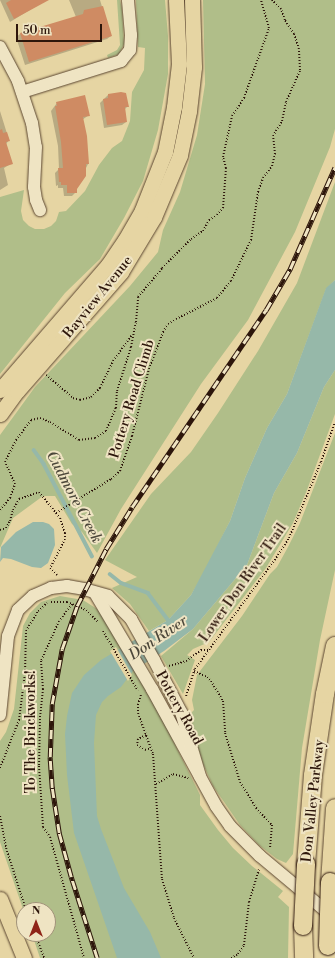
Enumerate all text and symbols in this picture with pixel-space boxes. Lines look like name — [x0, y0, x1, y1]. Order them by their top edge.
scale bar — [18, 16, 104, 42]
text: 50 m — [23, 23, 51, 38]
street label: Bayview Avenue — [60, 253, 136, 341]
street label: Pottery Road Climb — [106, 338, 158, 460]
water label: Cudmore Creek — [42, 448, 106, 546]
street label: Lower Don River Trail — [196, 521, 290, 645]
water label: Don River — [125, 612, 191, 664]
street label: Pottery Road — [152, 668, 206, 748]
street label: To The Brickworks! — [23, 670, 39, 794]
street label: Don Valley Parkway — [298, 739, 328, 863]
north arrow — [16, 902, 56, 942]
text: N — [32, 904, 40, 918]

